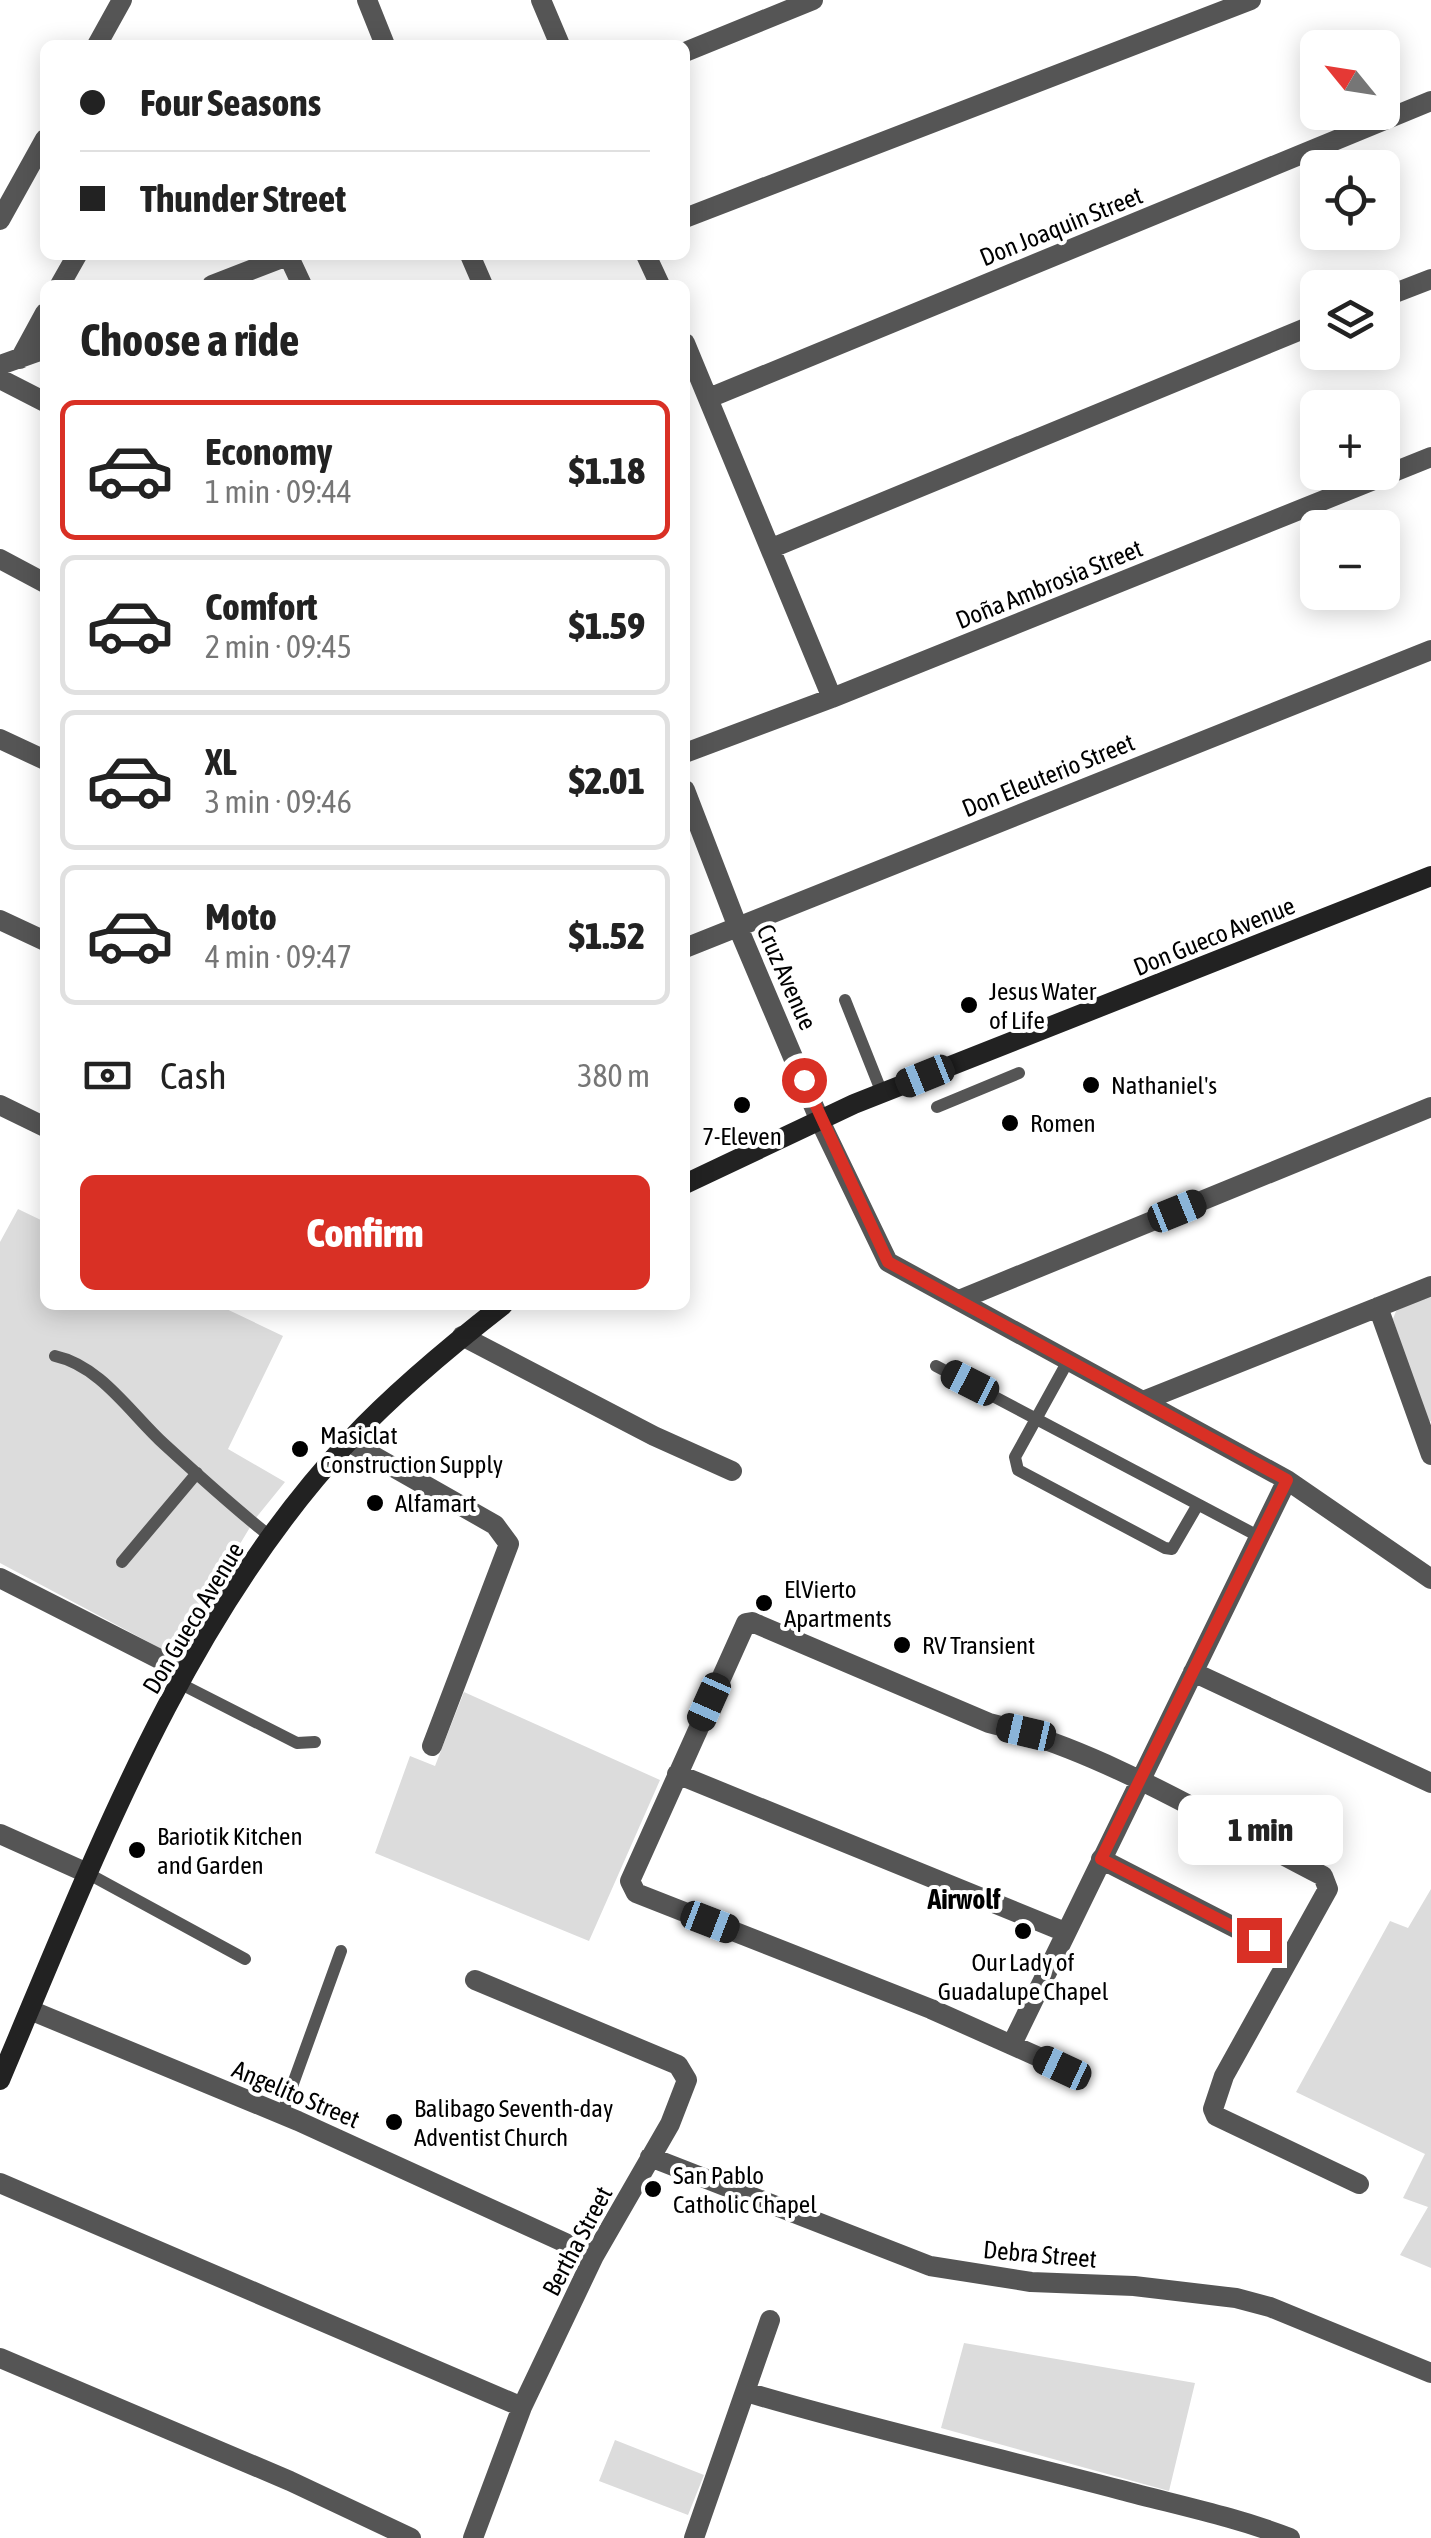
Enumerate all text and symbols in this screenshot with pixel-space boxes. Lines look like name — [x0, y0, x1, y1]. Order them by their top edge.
north arrow — [1300, 30, 1400, 130]
map controls — [1300, 30, 1400, 610]
text: Four Seasons — [140, 81, 321, 124]
button: locate — [1300, 150, 1400, 250]
text: Thunder Street — [140, 177, 346, 220]
street label: Don Joaquin Street — [976, 181, 1146, 271]
button: layers — [1300, 270, 1400, 370]
text: Choose a ride — [80, 314, 299, 366]
button: + — [1300, 390, 1400, 490]
icon: car — [85, 425, 175, 515]
text: Economy — [205, 430, 332, 473]
text: $1.18 — [569, 449, 645, 492]
text: 1 min · 09:44 — [205, 473, 352, 510]
button: − — [1300, 510, 1400, 610]
street label: Doña Ambrosia Street — [952, 534, 1146, 634]
icon: car — [85, 580, 175, 670]
text: Comfort — [205, 585, 317, 628]
text: $1.59 — [569, 604, 645, 647]
text: 2 min · 09:45 — [205, 628, 352, 665]
street label: Don Eleuterio Street — [958, 728, 1138, 822]
icon: car — [85, 735, 175, 825]
text: XL — [205, 740, 237, 783]
text: $2.01 — [569, 759, 645, 802]
text: 3 min · 09:46 — [205, 783, 352, 820]
icon: car — [85, 890, 175, 980]
street label: Don Gueco Avenue — [1129, 891, 1299, 981]
text: Moto — [205, 895, 277, 938]
text: $1.52 — [569, 914, 645, 957]
street label: Cruz Avenue — [751, 920, 823, 1034]
text: 4 min · 09:47 — [205, 938, 352, 975]
place label: Jesus Water of Life — [989, 977, 1097, 1034]
marker: Jesus Water of Life — [958, 994, 980, 1016]
icon: cash — [80, 1048, 135, 1103]
car — [892, 1051, 958, 1101]
text: Cash — [160, 1054, 227, 1097]
text: 380 m — [577, 1057, 650, 1094]
route start — [782, 1058, 827, 1103]
place label: Nathaniel's — [1111, 1071, 1217, 1099]
marker: Nathaniel's — [1080, 1074, 1102, 1096]
marker: 7-Eleven — [731, 1094, 753, 1116]
place label: Romen — [1030, 1109, 1096, 1137]
marker: Romen — [999, 1112, 1021, 1134]
place label: 7-Eleven — [702, 1122, 782, 1150]
button: Confirm — [80, 1175, 650, 1290]
car — [1144, 1186, 1210, 1236]
car — [936, 1356, 1004, 1410]
place label: Masiclat Construction Supply — [320, 1421, 503, 1478]
marker: Masiclat Construction Supply — [289, 1438, 311, 1460]
place label: Alfamart — [395, 1489, 476, 1517]
marker: Alfamart — [364, 1492, 386, 1514]
street label: Don Gueco Avenue — [137, 1537, 249, 1699]
place label: ElVierto Apartments — [784, 1575, 892, 1632]
marker: ElVierto Apartments — [753, 1592, 775, 1614]
place label: RV Transient — [922, 1631, 1035, 1659]
marker: RV Transient — [891, 1634, 913, 1656]
car — [683, 1668, 735, 1736]
car — [993, 1711, 1059, 1753]
callout: 1 min — [1176, 1795, 1342, 1865]
text: 1 min — [1228, 1811, 1293, 1848]
place label: Bariotik Kitchen and Garden — [157, 1822, 303, 1879]
marker: Bariotik Kitchen and Garden — [126, 1839, 148, 1861]
district label: Airwolf — [926, 1883, 1001, 1915]
car — [677, 1897, 743, 1947]
route end — [1237, 1918, 1282, 1963]
marker: Our Lady of Guadalupe Chapel — [1012, 1920, 1034, 1942]
place label: Our Lady of Guadalupe Chapel — [938, 1948, 1109, 2005]
car — [1028, 2042, 1096, 2094]
street label: Angelito Street — [228, 2055, 364, 2133]
place label: Balibago Seventh-day Adventist Church — [414, 2094, 613, 2151]
marker: Balibago Seventh-day Adventist Church — [383, 2111, 405, 2133]
place label: San Pablo Catholic Chapel — [673, 2161, 817, 2218]
marker: San Pablo Catholic Chapel — [642, 2178, 664, 2200]
street label: Bertha Street — [537, 2182, 617, 2300]
street label: Debra Street — [982, 2235, 1098, 2273]

